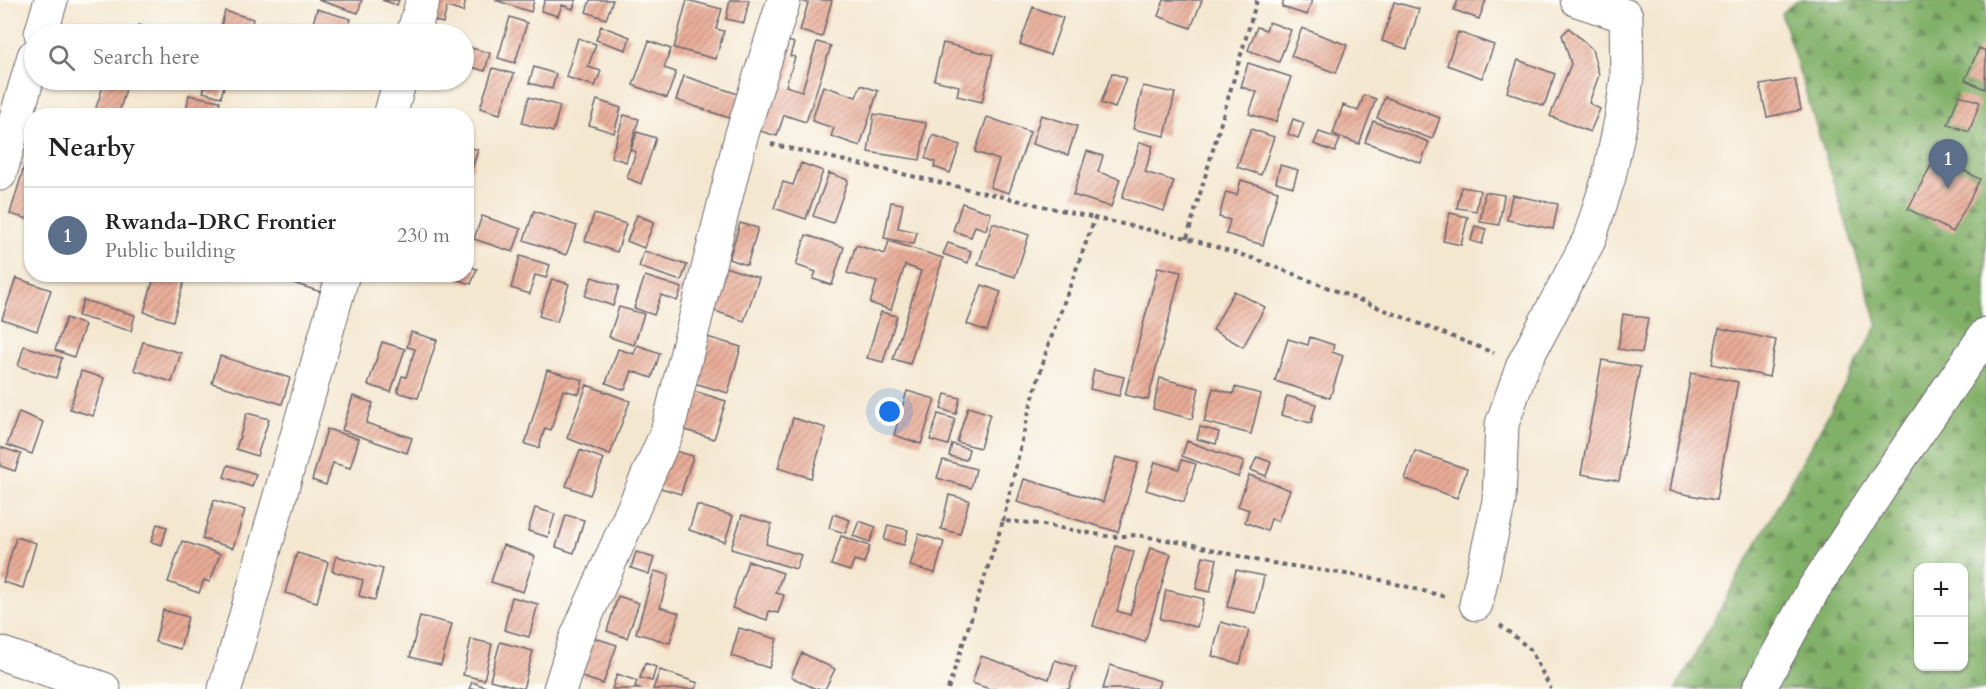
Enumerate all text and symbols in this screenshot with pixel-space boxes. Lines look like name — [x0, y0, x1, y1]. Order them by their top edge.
search box — [24, 24, 474, 90]
icon: search — [45, 41, 78, 74]
text: Search here — [93, 42, 200, 72]
text: Nearby — [48, 130, 136, 165]
pin: 1 — [1928, 140, 1968, 189]
text: Rwanda-DRC Frontier — [105, 207, 336, 237]
text: 1 — [62, 222, 73, 249]
text: 230 m — [397, 222, 450, 249]
text: Public building — [105, 237, 235, 264]
your location — [875, 397, 904, 426]
map controls — [1914, 563, 1968, 671]
button: + — [1914, 563, 1968, 617]
button: − — [1914, 617, 1968, 671]

